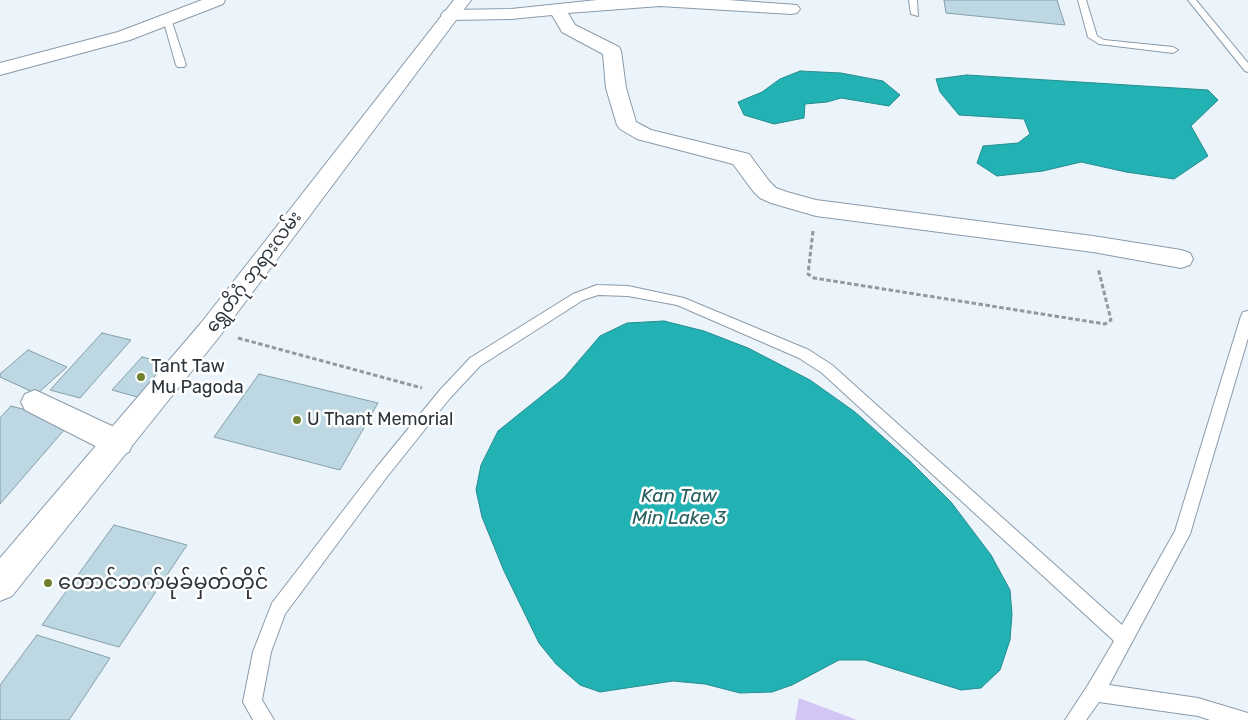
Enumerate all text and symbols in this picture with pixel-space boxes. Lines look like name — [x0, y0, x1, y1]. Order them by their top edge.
street label: ရွှေတိဂုံ ဘုရားလမ်း — [201, 207, 307, 337]
place label: Tant Taw Mu Pagoda — [151, 356, 244, 398]
marker: Tant Taw Mu Pagoda — [135, 371, 147, 383]
place label: U Thant Memorial — [307, 409, 453, 431]
marker: U Thant Memorial — [291, 414, 303, 426]
water label: Kan Taw Min Lake 3 — [632, 486, 726, 530]
place label: တောင်ဘက်မုခ်မှတ်တိုင် — [58, 570, 268, 596]
marker: တောင်ဘက်မုခ်မှတ်တိုင် — [42, 577, 54, 589]

